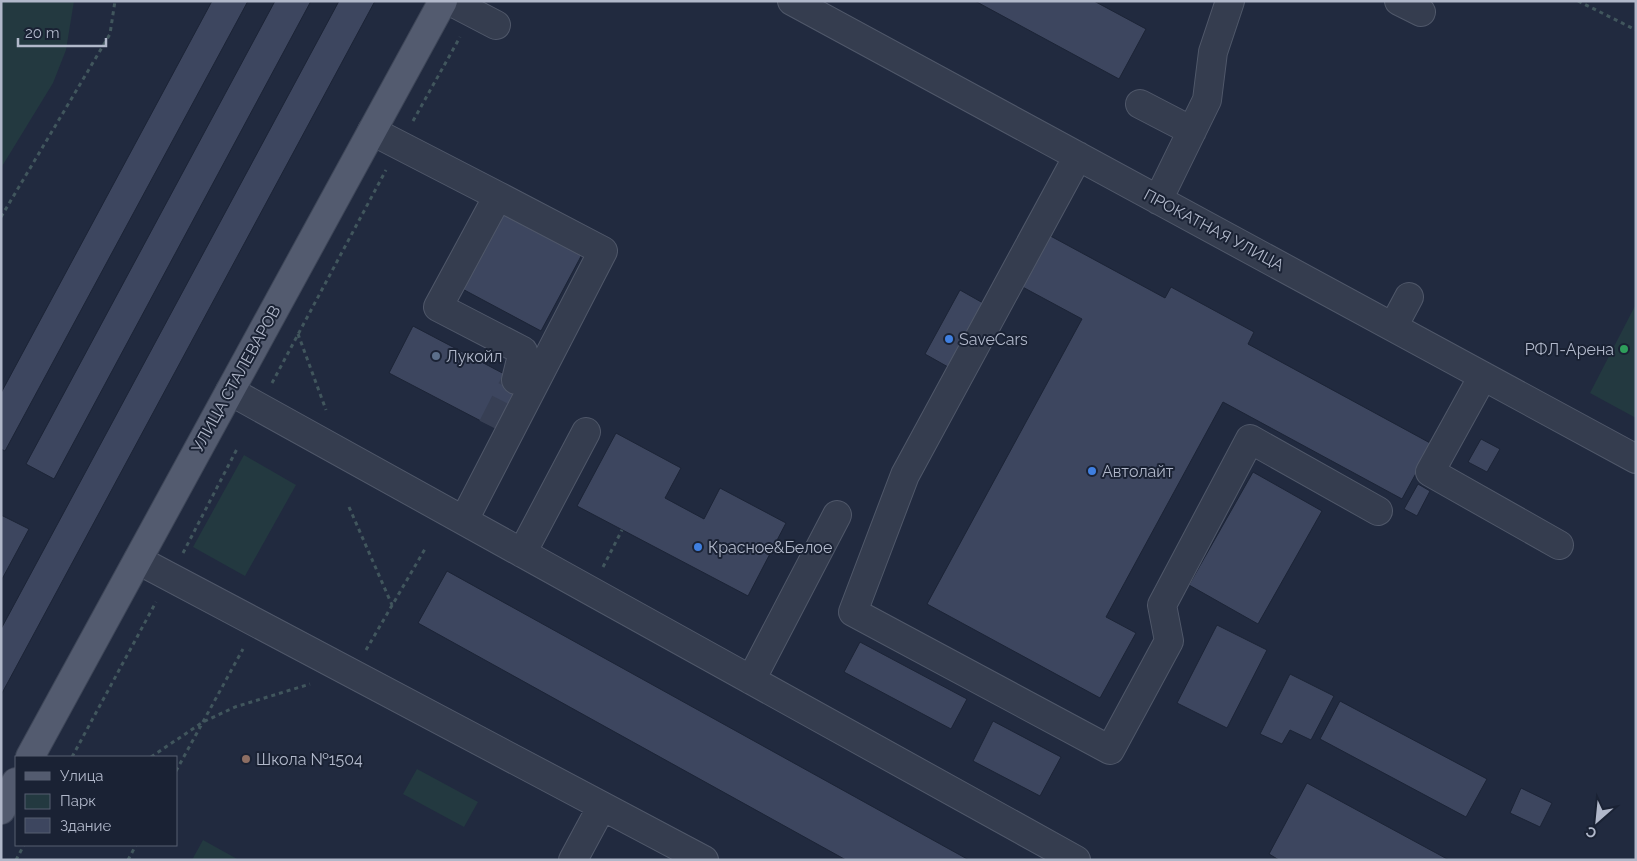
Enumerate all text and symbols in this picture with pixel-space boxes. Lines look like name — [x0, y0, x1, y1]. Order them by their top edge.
scale bar — [18, 15, 105, 47]
text: 20 m — [25, 24, 60, 42]
street label: ПРОКАТНАЯ УЛИЦА — [1141, 185, 1288, 275]
street label: УЛИЦА СТАЛЕВАРОВ — [188, 302, 284, 456]
place label: SaveCars — [959, 330, 1028, 349]
marker: SaveCars — [943, 333, 955, 345]
place label: РФЛ-Арена — [1525, 340, 1614, 359]
marker: РФЛ-Арена — [1618, 343, 1630, 355]
place label: Лукойл — [446, 347, 502, 366]
marker: Лукойл — [430, 350, 442, 362]
place label: Автолайт — [1102, 462, 1174, 481]
marker: Автолайт — [1086, 465, 1098, 477]
place label: Красное&Белое — [708, 538, 832, 557]
marker: Красное&Белое — [692, 541, 704, 553]
place label: Школа №1504 — [256, 750, 363, 769]
marker: Школа №1504 — [240, 753, 252, 765]
legend — [15, 756, 178, 846]
text: Улица — [60, 767, 104, 785]
text: Парк — [60, 792, 96, 810]
north arrow — [1572, 796, 1622, 846]
text: Здание — [60, 817, 112, 835]
text: С — [1583, 823, 1599, 842]

